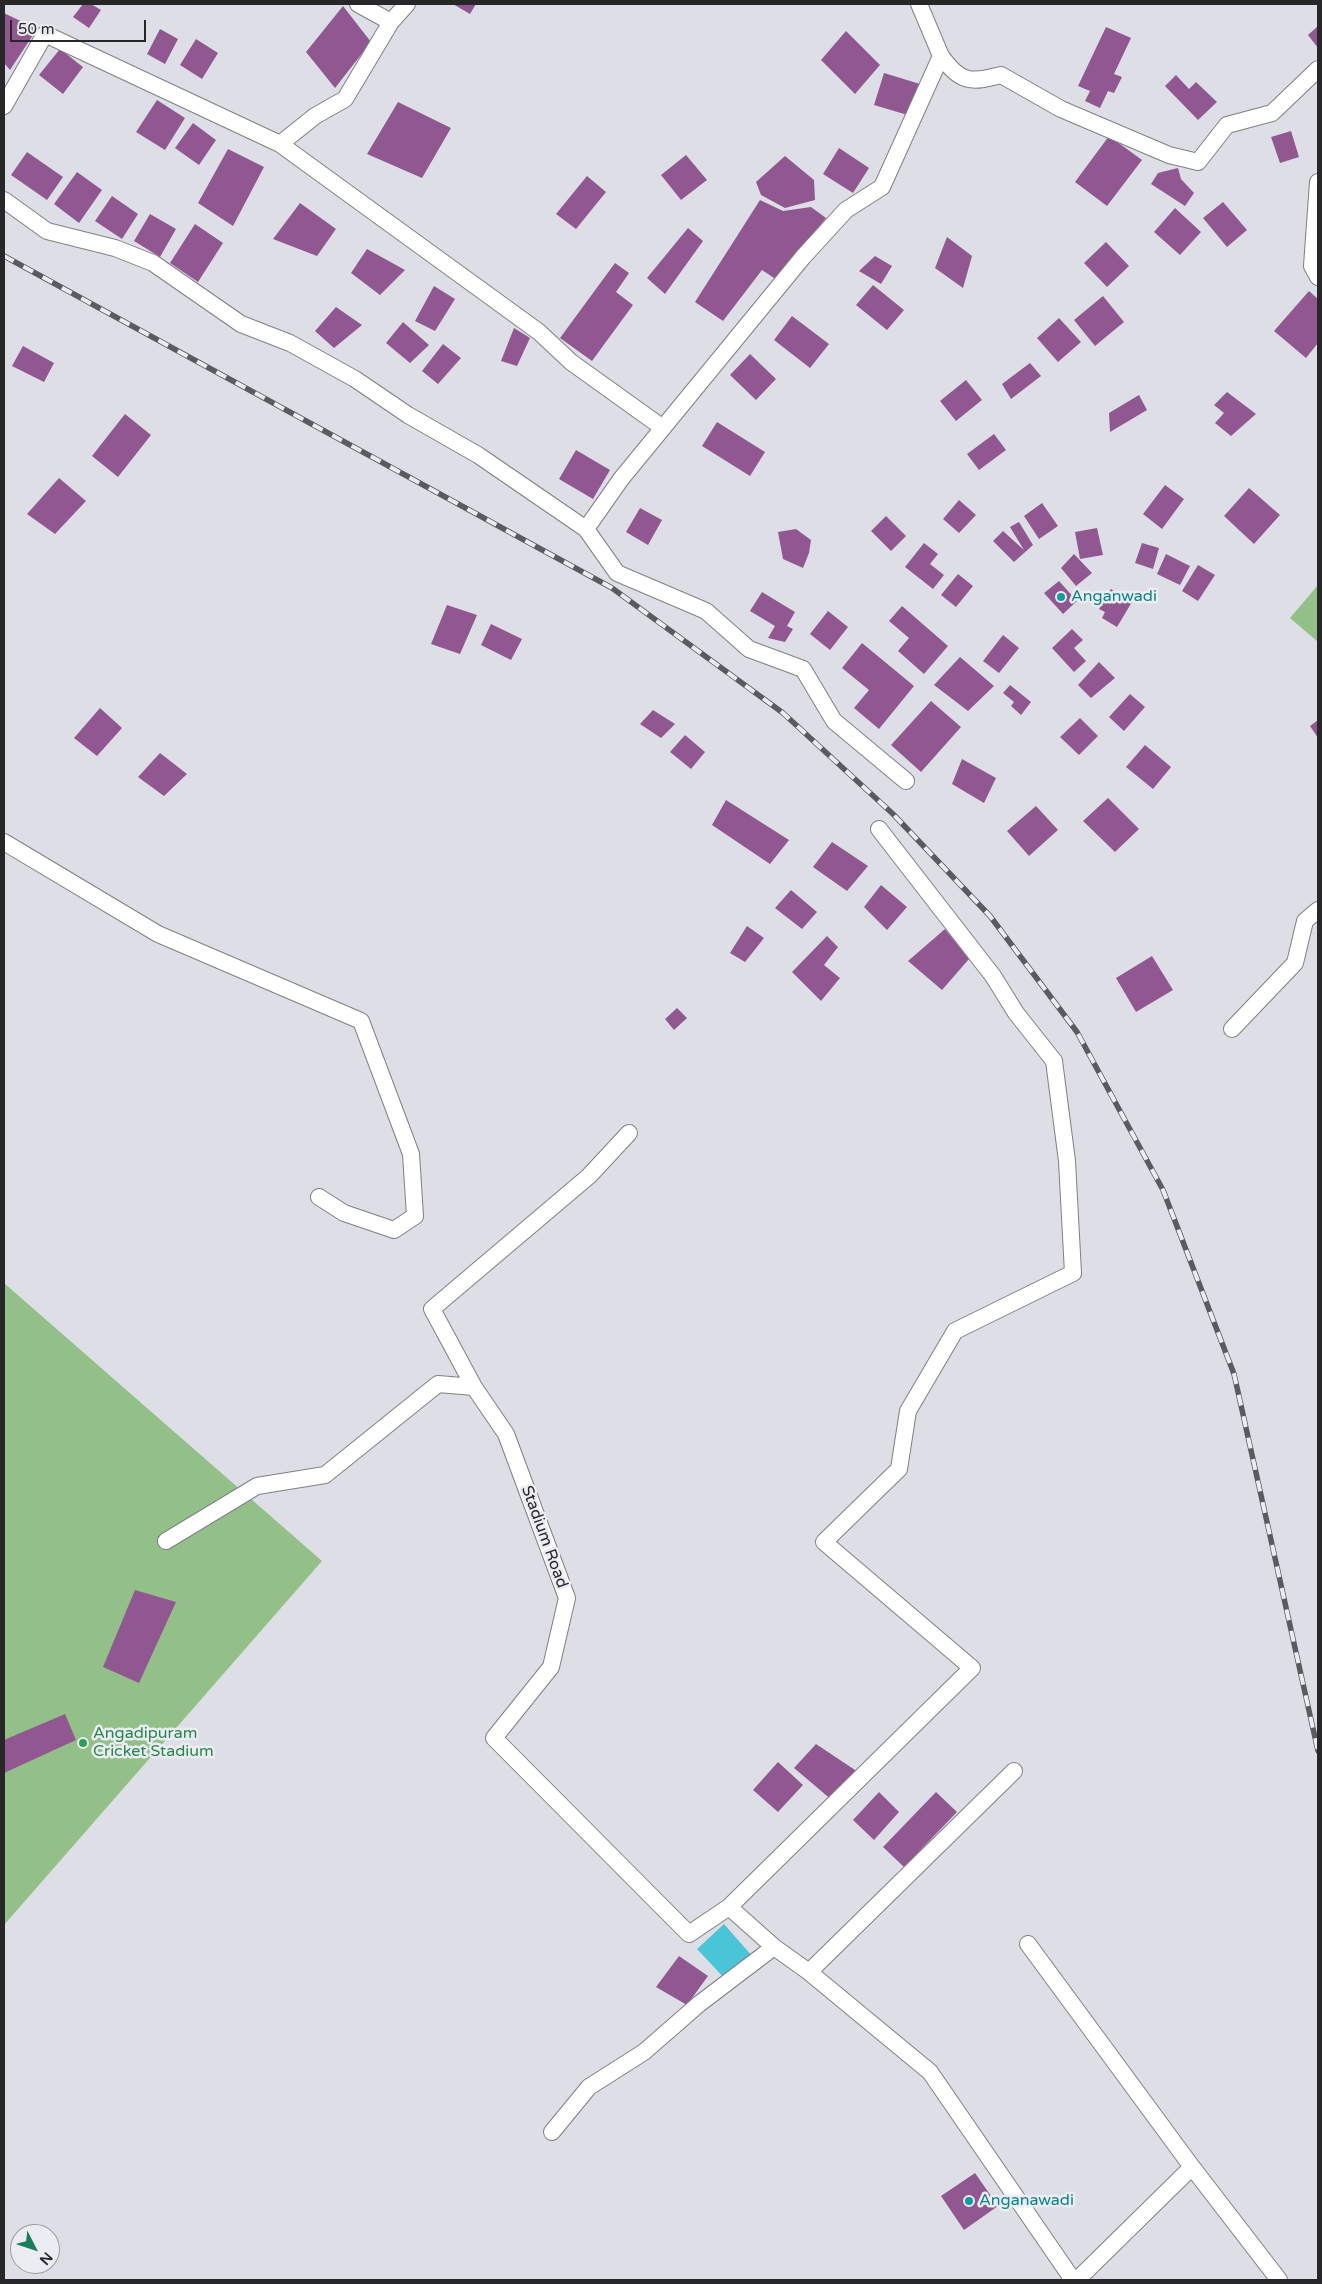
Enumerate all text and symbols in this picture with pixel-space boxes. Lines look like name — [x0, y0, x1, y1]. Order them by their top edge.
scale bar — [12, 10, 149, 42]
text: 50 m — [18, 20, 55, 38]
place label: Anganwadi — [1071, 587, 1157, 607]
marker: Anganwadi — [1055, 591, 1067, 603]
street label: Stadium Road — [517, 1483, 571, 1591]
place label: Angadipuram Cricket Stadium — [93, 1724, 214, 1762]
marker: Angadipuram Cricket Stadium — [77, 1737, 89, 1749]
place label: Anganawadi — [979, 2191, 1074, 2211]
marker: Anganawadi — [963, 2195, 975, 2207]
north arrow — [10, 2224, 60, 2274]
text: N — [36, 2249, 56, 2268]

